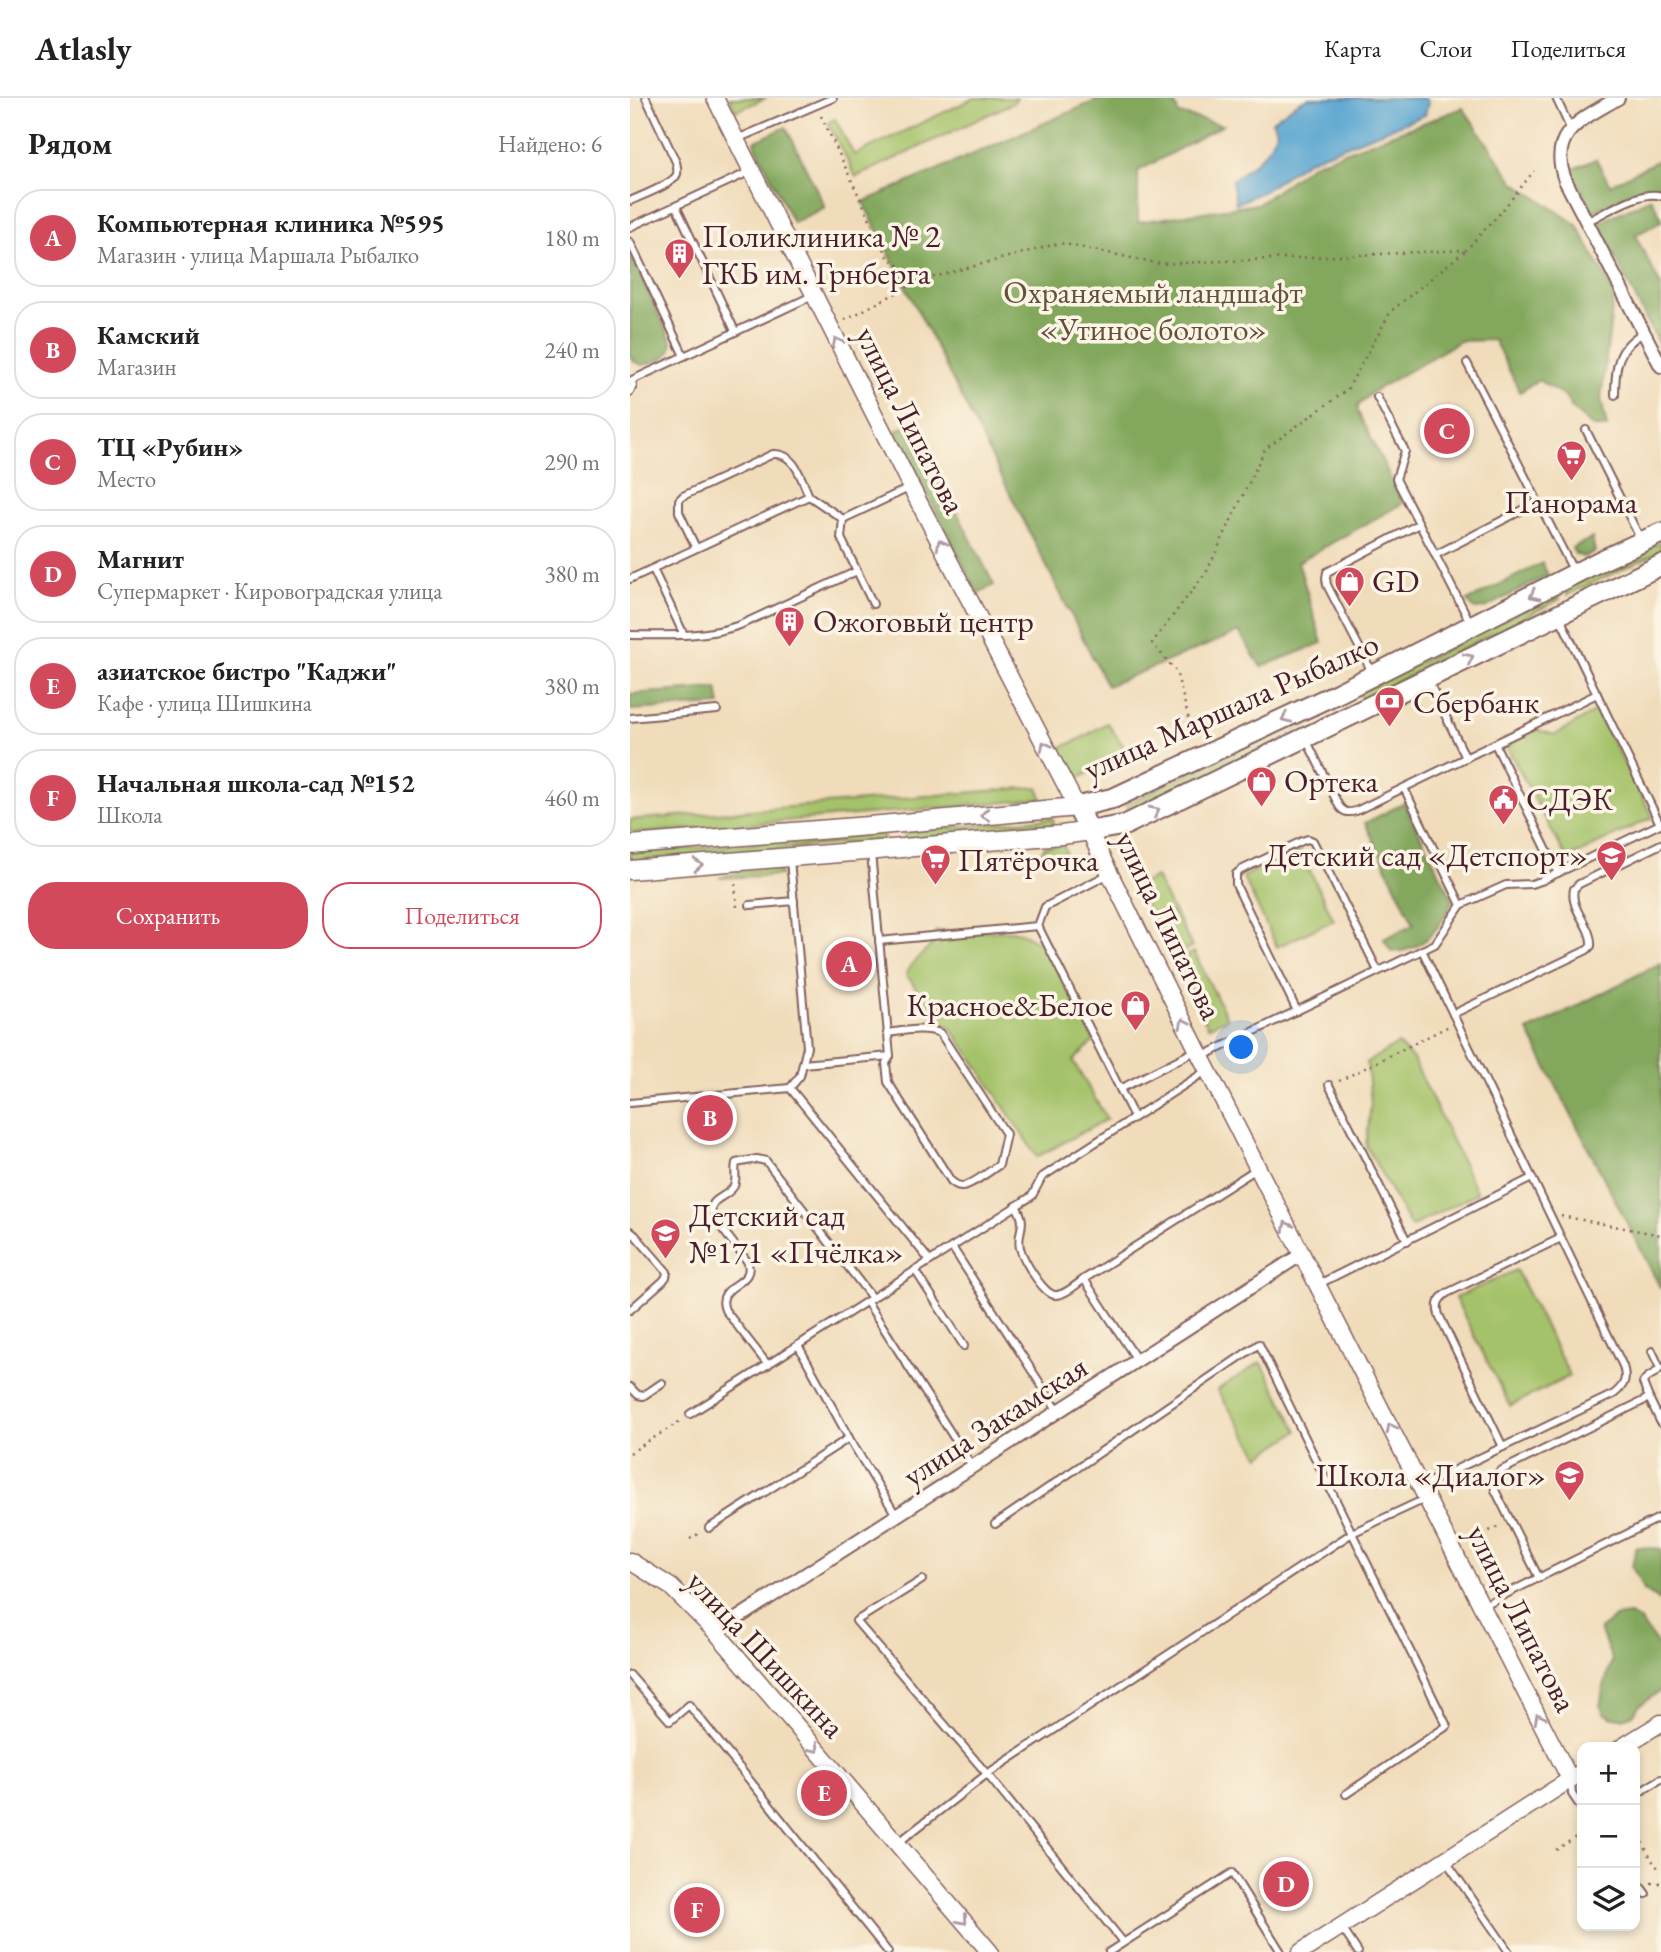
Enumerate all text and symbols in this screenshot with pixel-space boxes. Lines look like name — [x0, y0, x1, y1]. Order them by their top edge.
text: Atlasly — [35, 27, 132, 70]
text: Карта — [1324, 33, 1381, 64]
text: Слои — [1419, 33, 1473, 64]
text: Поделиться — [1511, 33, 1626, 64]
text: Рядом — [28, 124, 112, 163]
text: Найдено: 6 — [498, 129, 602, 159]
text: Компьютерная клиника №595 — [97, 206, 445, 240]
place label: Поликлиника № 2 ГКБ им. Грнберга — [702, 215, 941, 294]
text: A — [45, 223, 61, 253]
text: 180 m — [544, 223, 600, 253]
building icon: Поликлиника № 2 ГКБ им. Грнберга — [662, 237, 696, 281]
text: Магазин · улица Маршала Рыбалко — [97, 240, 419, 270]
park label: Охраняемый ландшафт «Утиное болото» — [1003, 271, 1303, 350]
text: Камский — [97, 318, 200, 352]
street label: улица Липатова — [846, 319, 976, 521]
text: B — [46, 335, 60, 365]
text: 240 m — [544, 335, 600, 365]
one-way arrow — [832, 337, 846, 349]
text: Магазин — [97, 352, 176, 382]
pin: C — [1424, 405, 1470, 457]
text: ТЦ «Рубин» — [97, 430, 243, 464]
supermarket icon: Панорама — [1554, 438, 1588, 482]
text: C — [45, 447, 61, 477]
text: 290 m — [544, 447, 600, 477]
text: Место — [97, 464, 156, 494]
place label: Панорама — [1504, 481, 1638, 523]
one-way arrow — [935, 539, 949, 551]
text: Магнит — [97, 542, 184, 576]
text: D — [44, 559, 62, 589]
text: 380 m — [544, 559, 600, 589]
place label: GD — [1372, 560, 1419, 602]
shop icon: GD — [1332, 564, 1366, 608]
text: Супермаркет · Кировоградская улица — [97, 576, 442, 606]
one-way arrow — [1529, 586, 1541, 600]
place label: Ожоговый центр — [813, 600, 1034, 642]
building icon: Ожоговый центр — [773, 604, 807, 648]
street label: улица Маршала Рыбалко — [1077, 622, 1385, 790]
one-way arrow — [1462, 652, 1474, 666]
text: азиатское бистро "Каджи" — [97, 654, 397, 688]
text: E — [46, 671, 60, 701]
text: 380 m — [544, 671, 600, 701]
place label: Сбербанк — [1413, 681, 1539, 723]
bank icon: Сбербанк — [1373, 685, 1407, 729]
text: Кафе · улица Шишкина — [97, 688, 312, 718]
one-way arrow — [1281, 710, 1293, 724]
one-way arrow — [1040, 741, 1054, 753]
place label: Ортека — [1284, 760, 1378, 802]
shop icon: Ортека — [1244, 764, 1278, 808]
text: Начальная школа-сад №152 — [97, 766, 415, 800]
place label: СДЭК — [1526, 778, 1614, 820]
public building icon: СДЭК — [1486, 782, 1520, 826]
text: F — [47, 783, 59, 813]
text: 460 m — [544, 783, 600, 813]
text: Школа — [97, 800, 162, 830]
one-way arrow — [1148, 805, 1160, 819]
one-way arrow — [979, 807, 990, 822]
street label: улица Липатова — [1105, 824, 1233, 1027]
place label: Детский сад «Детспорт» — [1265, 834, 1588, 876]
school or university icon: Детский сад «Детспорт» — [1594, 838, 1628, 882]
place label: Пятёрочка — [958, 839, 1099, 881]
supermarket icon: Пятёрочка — [918, 843, 952, 887]
one-way arrow — [693, 858, 704, 873]
button: Сохранить — [28, 882, 308, 949]
button: Поделиться — [322, 882, 602, 949]
pin: A — [826, 938, 872, 990]
place label: Красное&Белое — [906, 984, 1113, 1026]
shop icon: Красное&Белое — [1119, 988, 1153, 1032]
one-way arrow — [1179, 1018, 1193, 1030]
your location — [1224, 1030, 1258, 1064]
pin: B — [687, 1092, 733, 1144]
place label: Детский сад №171 «Пчёлка» — [689, 1194, 904, 1273]
school or university icon: Детский сад №171 «Пчёлка» — [649, 1216, 683, 1260]
one-way arrow — [1282, 1221, 1296, 1233]
street label: улица Закамская — [895, 1346, 1095, 1496]
one-way arrow — [1386, 1423, 1400, 1435]
place label: Школа «Диалог» — [1316, 1454, 1546, 1496]
school or university icon: Школа «Диалог» — [1552, 1458, 1586, 1502]
street label: улица Липатова — [1457, 1517, 1587, 1719]
street label: улица Шишкина — [677, 1561, 855, 1747]
one-way arrow — [1534, 1713, 1548, 1725]
one-way arrow — [807, 1739, 819, 1752]
map controls — [1577, 1742, 1640, 1931]
button: + — [1577, 1742, 1640, 1805]
pin: E — [801, 1767, 847, 1819]
button: − — [1577, 1805, 1640, 1868]
pin: D — [1263, 1858, 1309, 1910]
button: layers — [1577, 1868, 1640, 1931]
pin: F — [674, 1884, 720, 1936]
one-way arrow — [955, 1912, 967, 1925]

